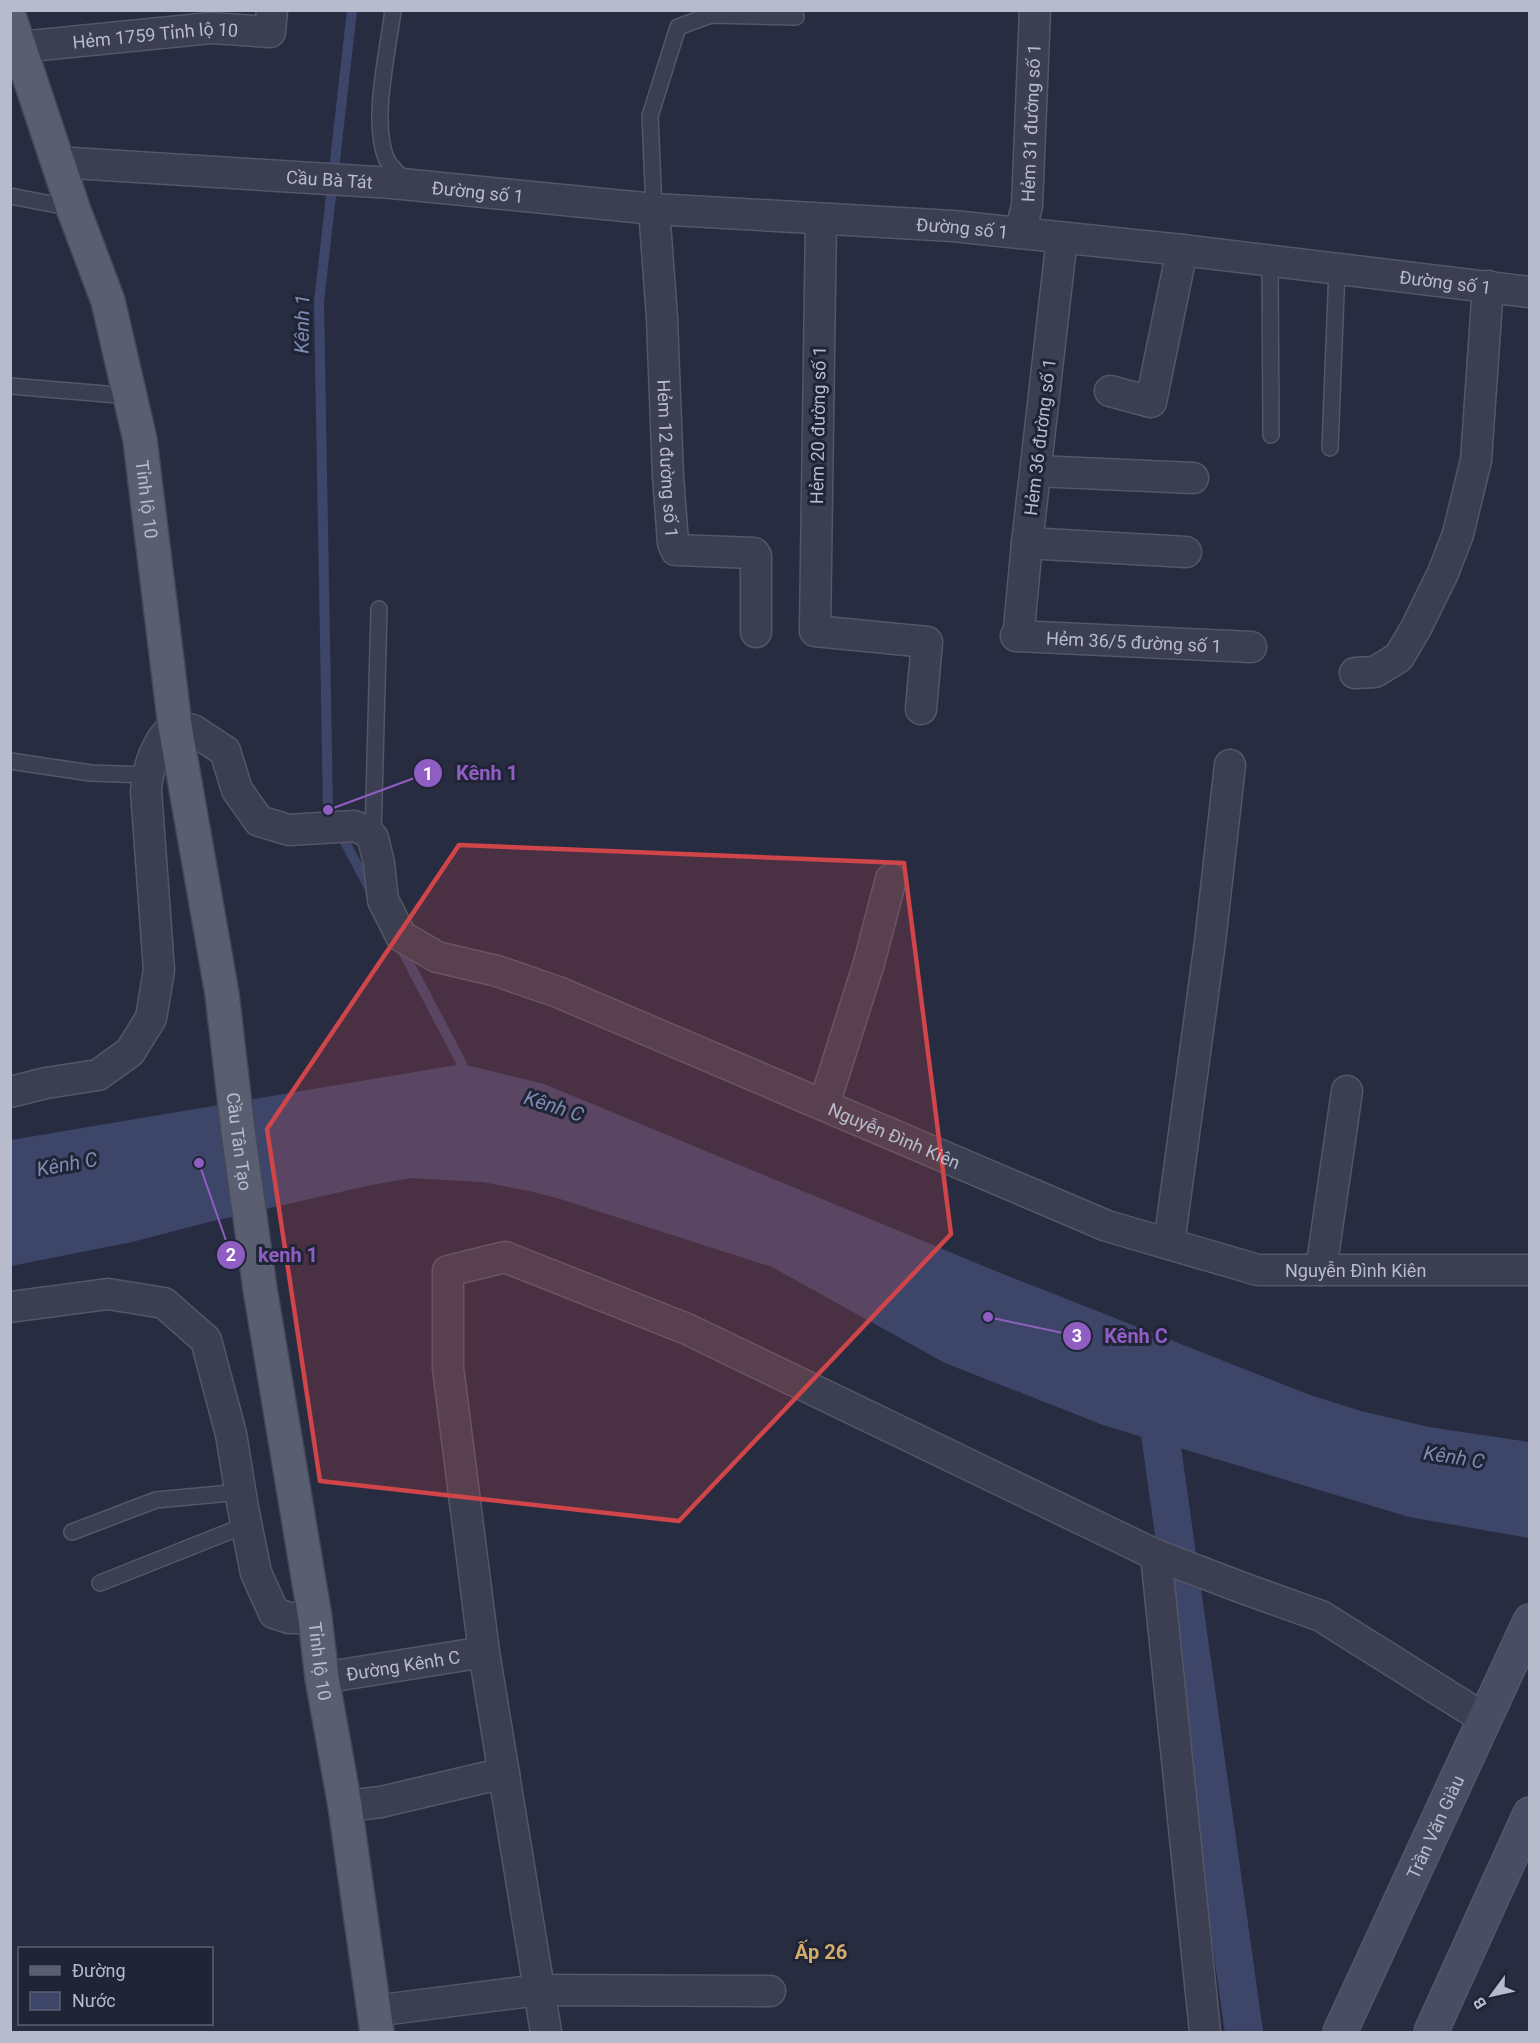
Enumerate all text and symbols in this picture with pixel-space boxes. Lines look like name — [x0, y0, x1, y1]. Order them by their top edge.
street label: Hẻm 1759 Tỉnh lộ 10 — [72, 17, 239, 52]
street label: Hẻm 31 đường số 1 — [1017, 43, 1044, 202]
street label: Cầu Bà Tát — [286, 166, 373, 192]
street label: Đường số 1 — [431, 177, 525, 207]
street label: Đường số 1 — [916, 213, 1009, 242]
street label: Đường số 1 — [1398, 266, 1492, 298]
water label: Kênh 1 — [289, 294, 315, 354]
street label: Hẻm 20 đường số 1 — [806, 346, 830, 504]
street label: Hẻm 36 đường số 1 — [1020, 357, 1060, 517]
street label: Hẻm 12 đường số 1 — [654, 379, 683, 538]
street label: Tỉnh lộ 10 — [132, 459, 162, 540]
street label: Hẻm 36/5 đường số 1 — [1046, 627, 1222, 656]
callout: Kênh 1 — [413, 754, 530, 792]
text: Kênh 1 — [456, 761, 518, 785]
text: 1 — [423, 763, 433, 784]
water label: Kênh C — [521, 1085, 587, 1127]
street label: Cầu Tân Tạo — [223, 1091, 257, 1192]
street label: Nguyễn Đình Kiên — [825, 1098, 964, 1173]
water label: Kênh C — [35, 1147, 100, 1181]
callout: kenh 1 — [216, 1236, 330, 1274]
text: kenh 1 — [258, 1243, 318, 1267]
text: 2 — [226, 1244, 236, 1265]
street label: Nguyễn Đình Kiên — [1285, 1260, 1426, 1281]
callout: Kênh C — [1062, 1317, 1180, 1355]
text: Kênh C — [1104, 1324, 1168, 1348]
text: 3 — [1072, 1325, 1082, 1346]
water label: Kênh C — [1422, 1440, 1486, 1474]
street label: Tỉnh lộ 10 — [305, 1621, 336, 1702]
street label: Đường Kênh C — [345, 1646, 461, 1684]
street label: Trần Văn Giàu — [1402, 1772, 1468, 1882]
district label: Ấp 26 — [795, 1939, 847, 1964]
legend — [18, 1947, 213, 2025]
text: Đường — [72, 1960, 126, 1981]
north arrow — [1462, 1965, 1522, 2025]
text: Nước — [72, 1990, 116, 2011]
text: B — [1469, 1993, 1491, 2012]

